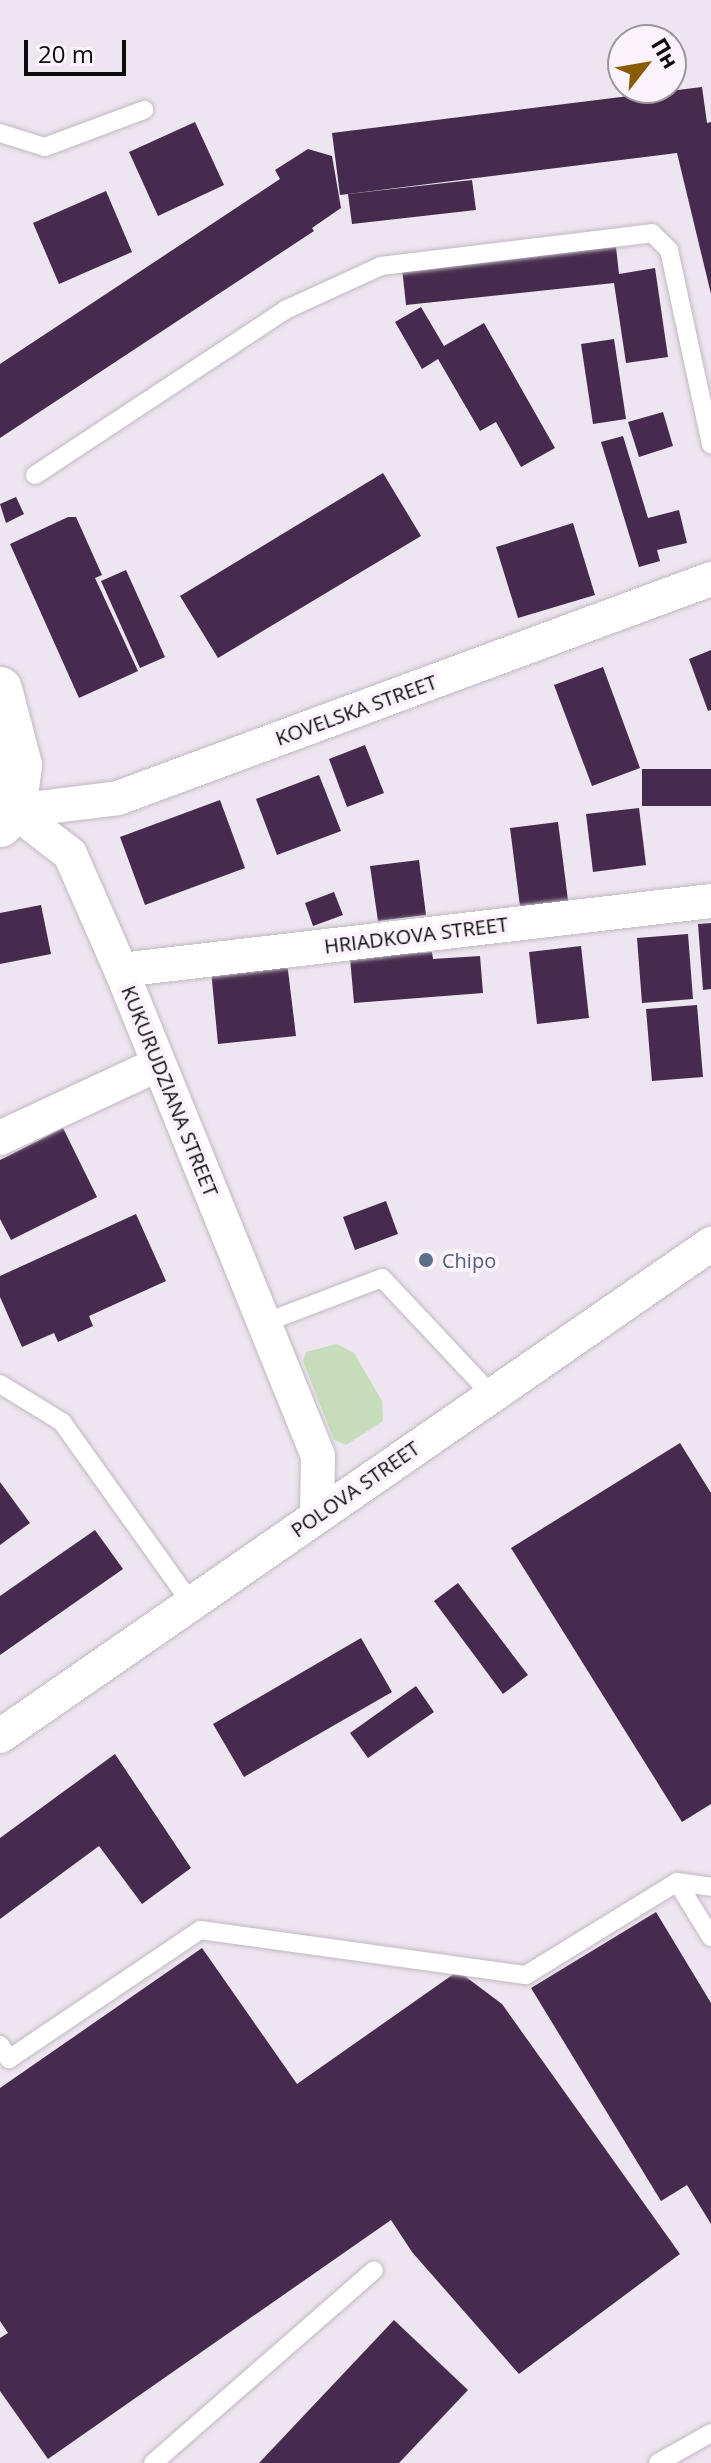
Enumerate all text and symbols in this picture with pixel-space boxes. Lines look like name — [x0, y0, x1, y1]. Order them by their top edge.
scale bar — [28, 24, 130, 74]
north arrow — [607, 24, 687, 104]
text: Пн — [645, 32, 687, 74]
text: 20 m — [38, 37, 94, 70]
street label: KOVELSKA STREET — [272, 670, 440, 750]
street label: HRIADKOVA STREET — [323, 912, 509, 958]
street label: KUKURUDZIANA STREET — [117, 982, 223, 1200]
place label: Chipo — [442, 1248, 496, 1272]
marker: Chipo — [417, 1251, 435, 1269]
street label: POLOVA STREET — [286, 1436, 424, 1542]

